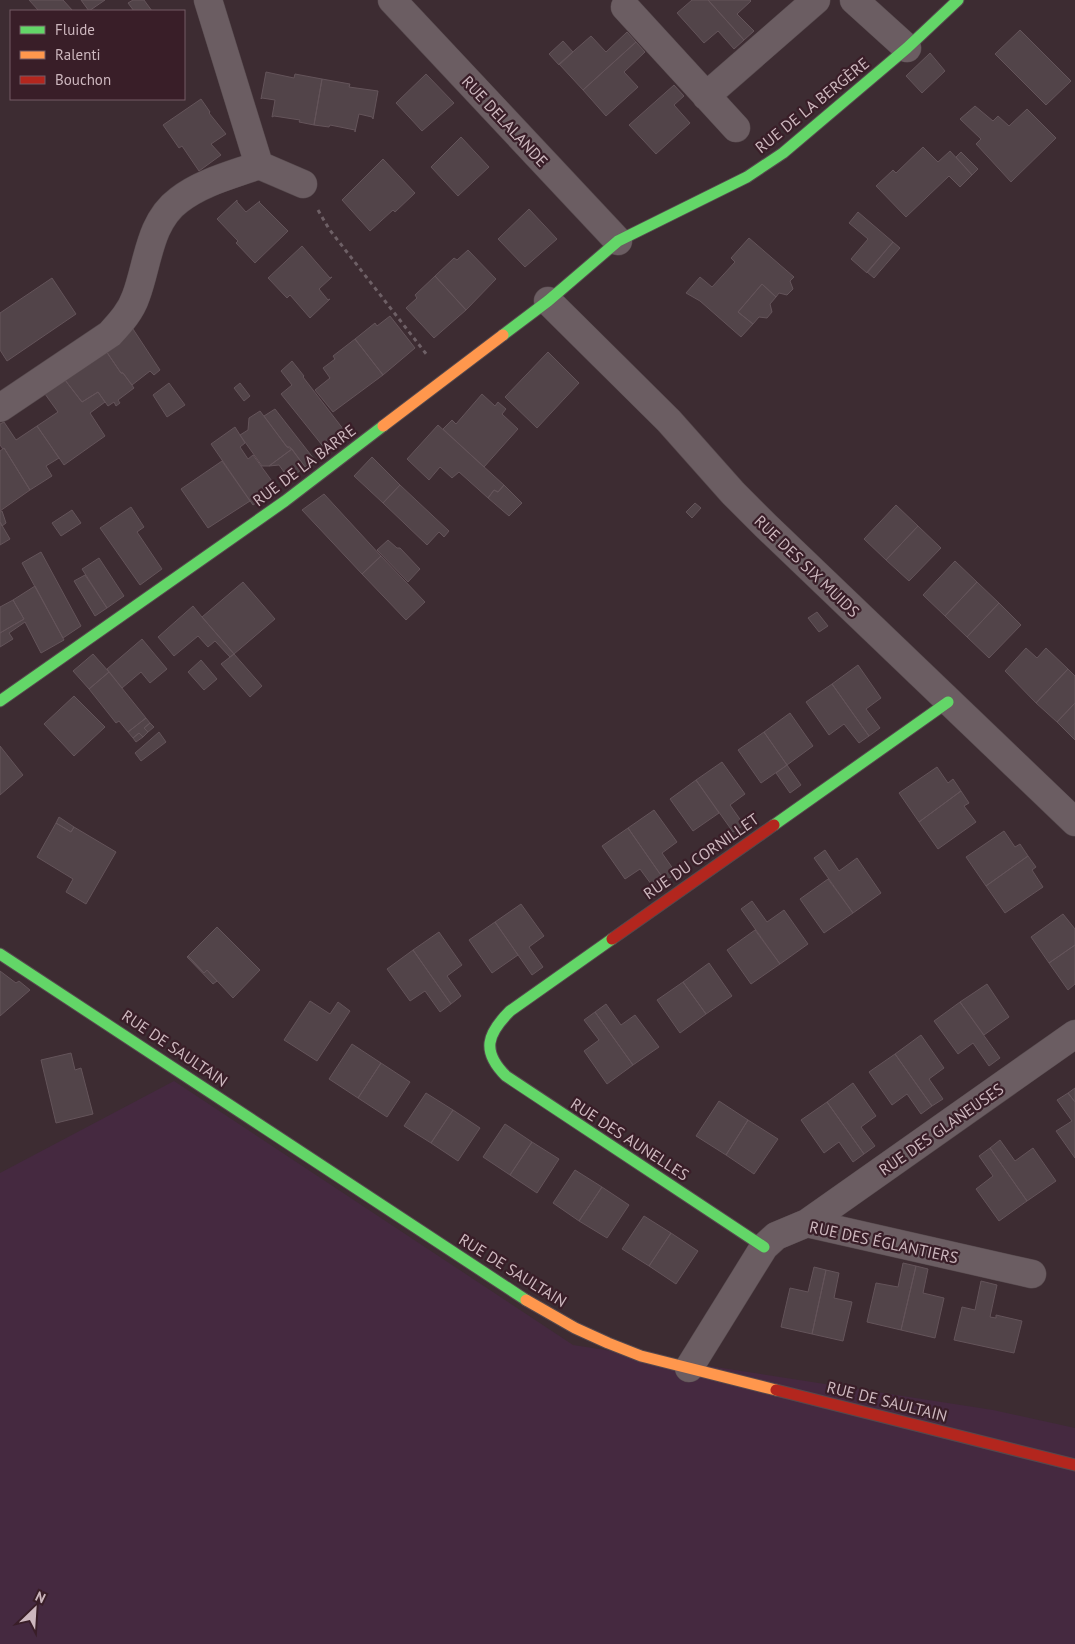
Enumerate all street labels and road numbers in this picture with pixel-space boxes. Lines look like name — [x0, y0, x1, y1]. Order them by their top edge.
street label: RUE DE LA BERGÈRE — [751, 53, 873, 157]
street label: RUE DELALANDE — [458, 71, 552, 171]
street label: RUE DE LA BARRE — [249, 420, 359, 510]
street label: RUE DES SIX MUIDS — [750, 511, 864, 621]
street label: RUE DU CORNILLET — [639, 809, 763, 903]
street label: RUE DE SAULTAIN — [118, 1005, 232, 1091]
street label: RUE DES GLANEUSES — [875, 1079, 1007, 1179]
street label: RUE DES AUNELLES — [567, 1093, 693, 1185]
street label: RUE DES ÉGLANTIERS — [808, 1216, 960, 1268]
street label: RUE DE SAULTAIN — [455, 1229, 571, 1311]
street label: RUE DE SAULTAIN — [825, 1376, 949, 1426]

